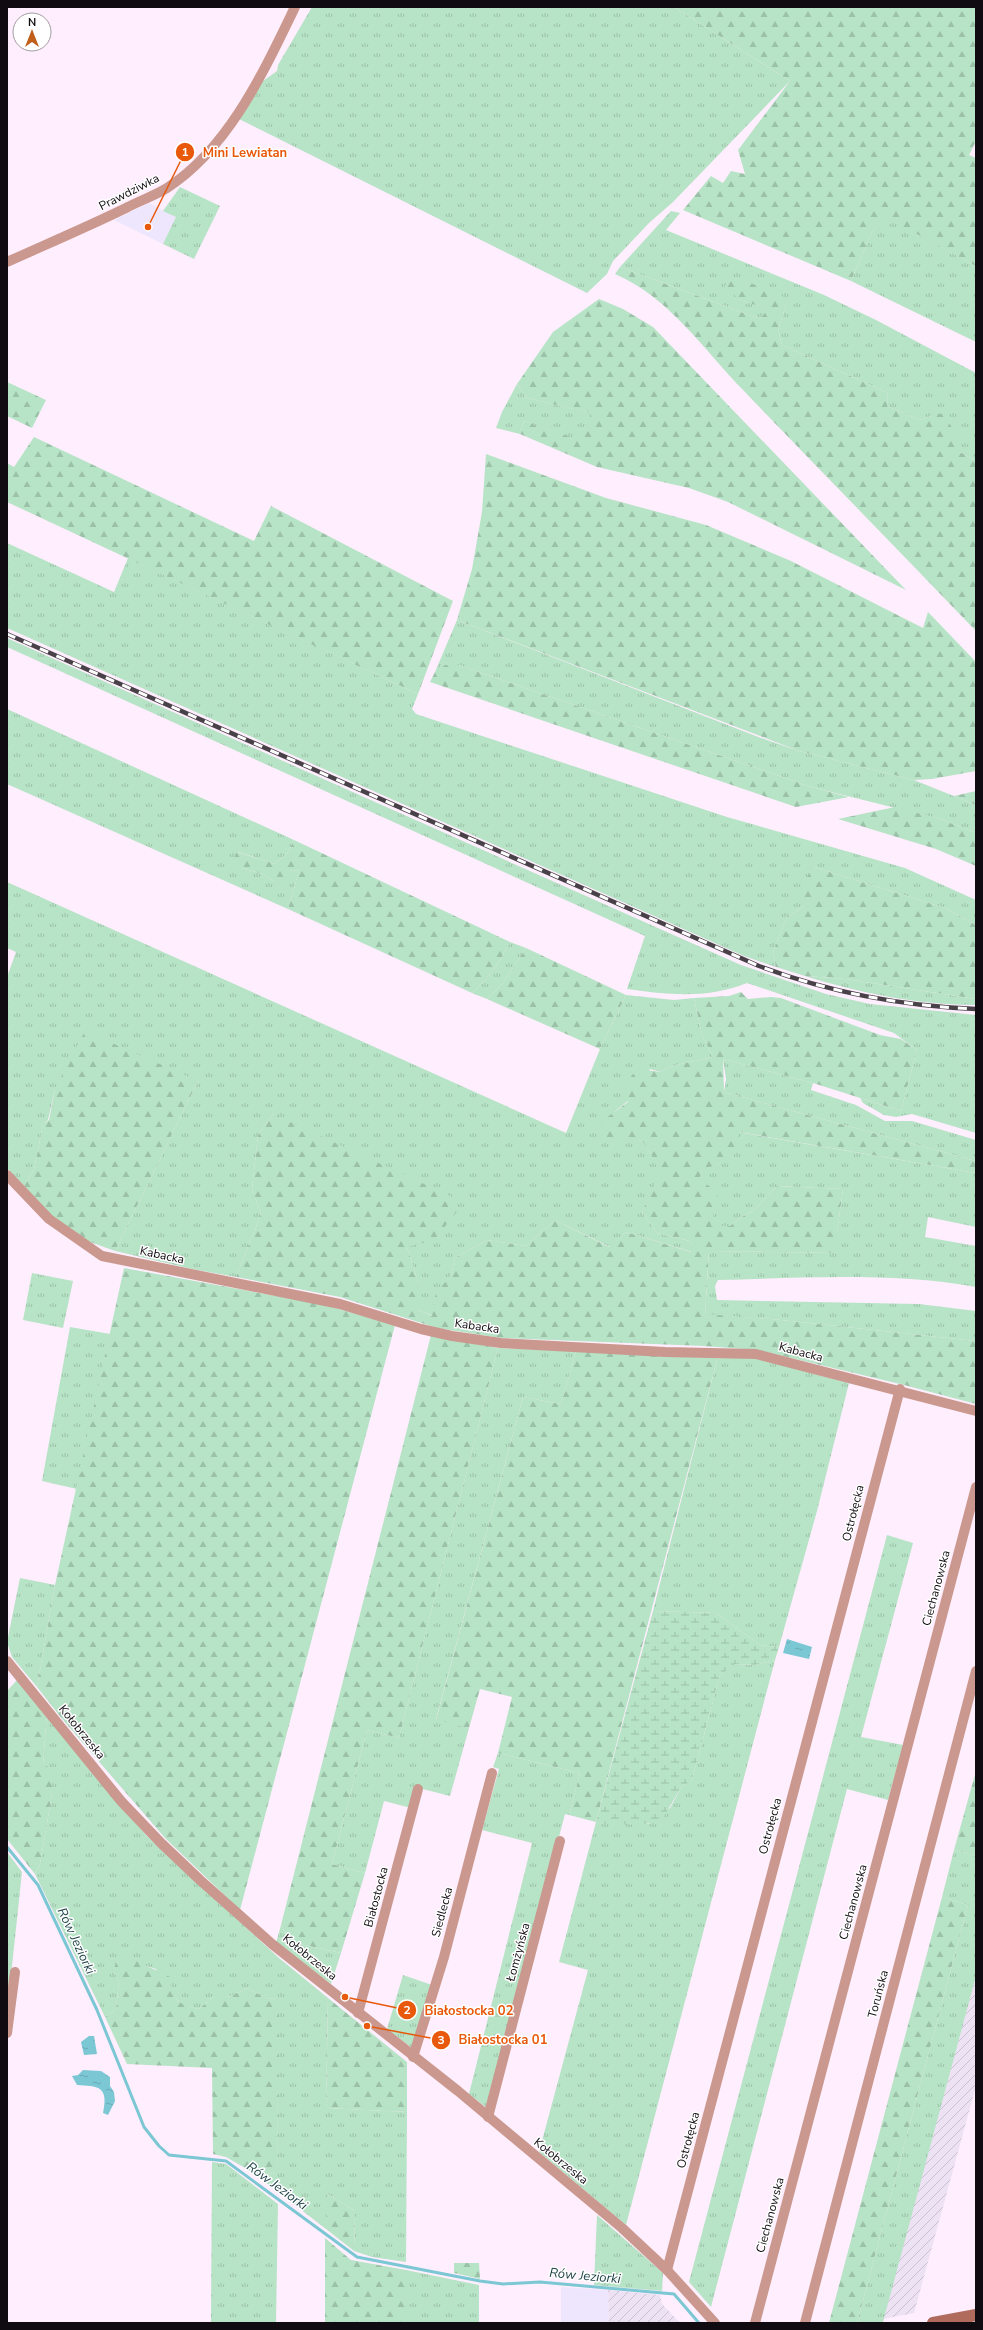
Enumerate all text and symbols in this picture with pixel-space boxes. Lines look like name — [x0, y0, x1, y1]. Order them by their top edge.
north arrow — [12, 12, 52, 52]
text: N — [28, 15, 36, 30]
callout: Mini Lewiatan — [175, 140, 296, 165]
text: 1 — [181, 144, 189, 160]
text: Mini Lewiatan — [203, 144, 287, 162]
street label: Prawdziwka — [96, 170, 162, 214]
street label: Kabacka — [138, 1242, 186, 1268]
street label: Kabacka — [454, 1315, 500, 1337]
street label: Kabacka — [777, 1338, 825, 1366]
street label: Ostrołęcka — [838, 1483, 868, 1543]
street label: Ciechanowska — [918, 1549, 954, 1627]
street label: Kołobrzeska — [55, 1702, 109, 1762]
street label: Ostrołęcka — [755, 1796, 785, 1856]
street label: Ciechanowska — [835, 1863, 871, 1941]
street label: Białostocka — [360, 1865, 392, 1929]
street label: Siedlecka — [428, 1885, 456, 1939]
water label: Rów Jeziorki — [53, 1905, 100, 1978]
street label: Łomżyńska — [502, 1921, 533, 1984]
street label: Kołobrzeska — [280, 1930, 340, 1984]
street label: Toruńska — [864, 1968, 892, 2020]
callout: Białostocka 02 — [397, 1997, 522, 2022]
text: 2 — [403, 2002, 411, 2018]
text: Białostocka 02 — [425, 2002, 514, 2020]
callout: Białostocka 01 — [431, 2027, 556, 2052]
text: Białostocka 01 — [459, 2031, 548, 2049]
text: 3 — [437, 2032, 445, 2048]
street label: Ostrołęcka — [673, 2110, 703, 2170]
street label: Kołobrzeska — [531, 2134, 591, 2188]
water label: Rów Jeziorki — [243, 2158, 312, 2215]
street label: Ciechanowska — [752, 2176, 788, 2254]
water label: Rów Jeziorki — [549, 2264, 622, 2288]

